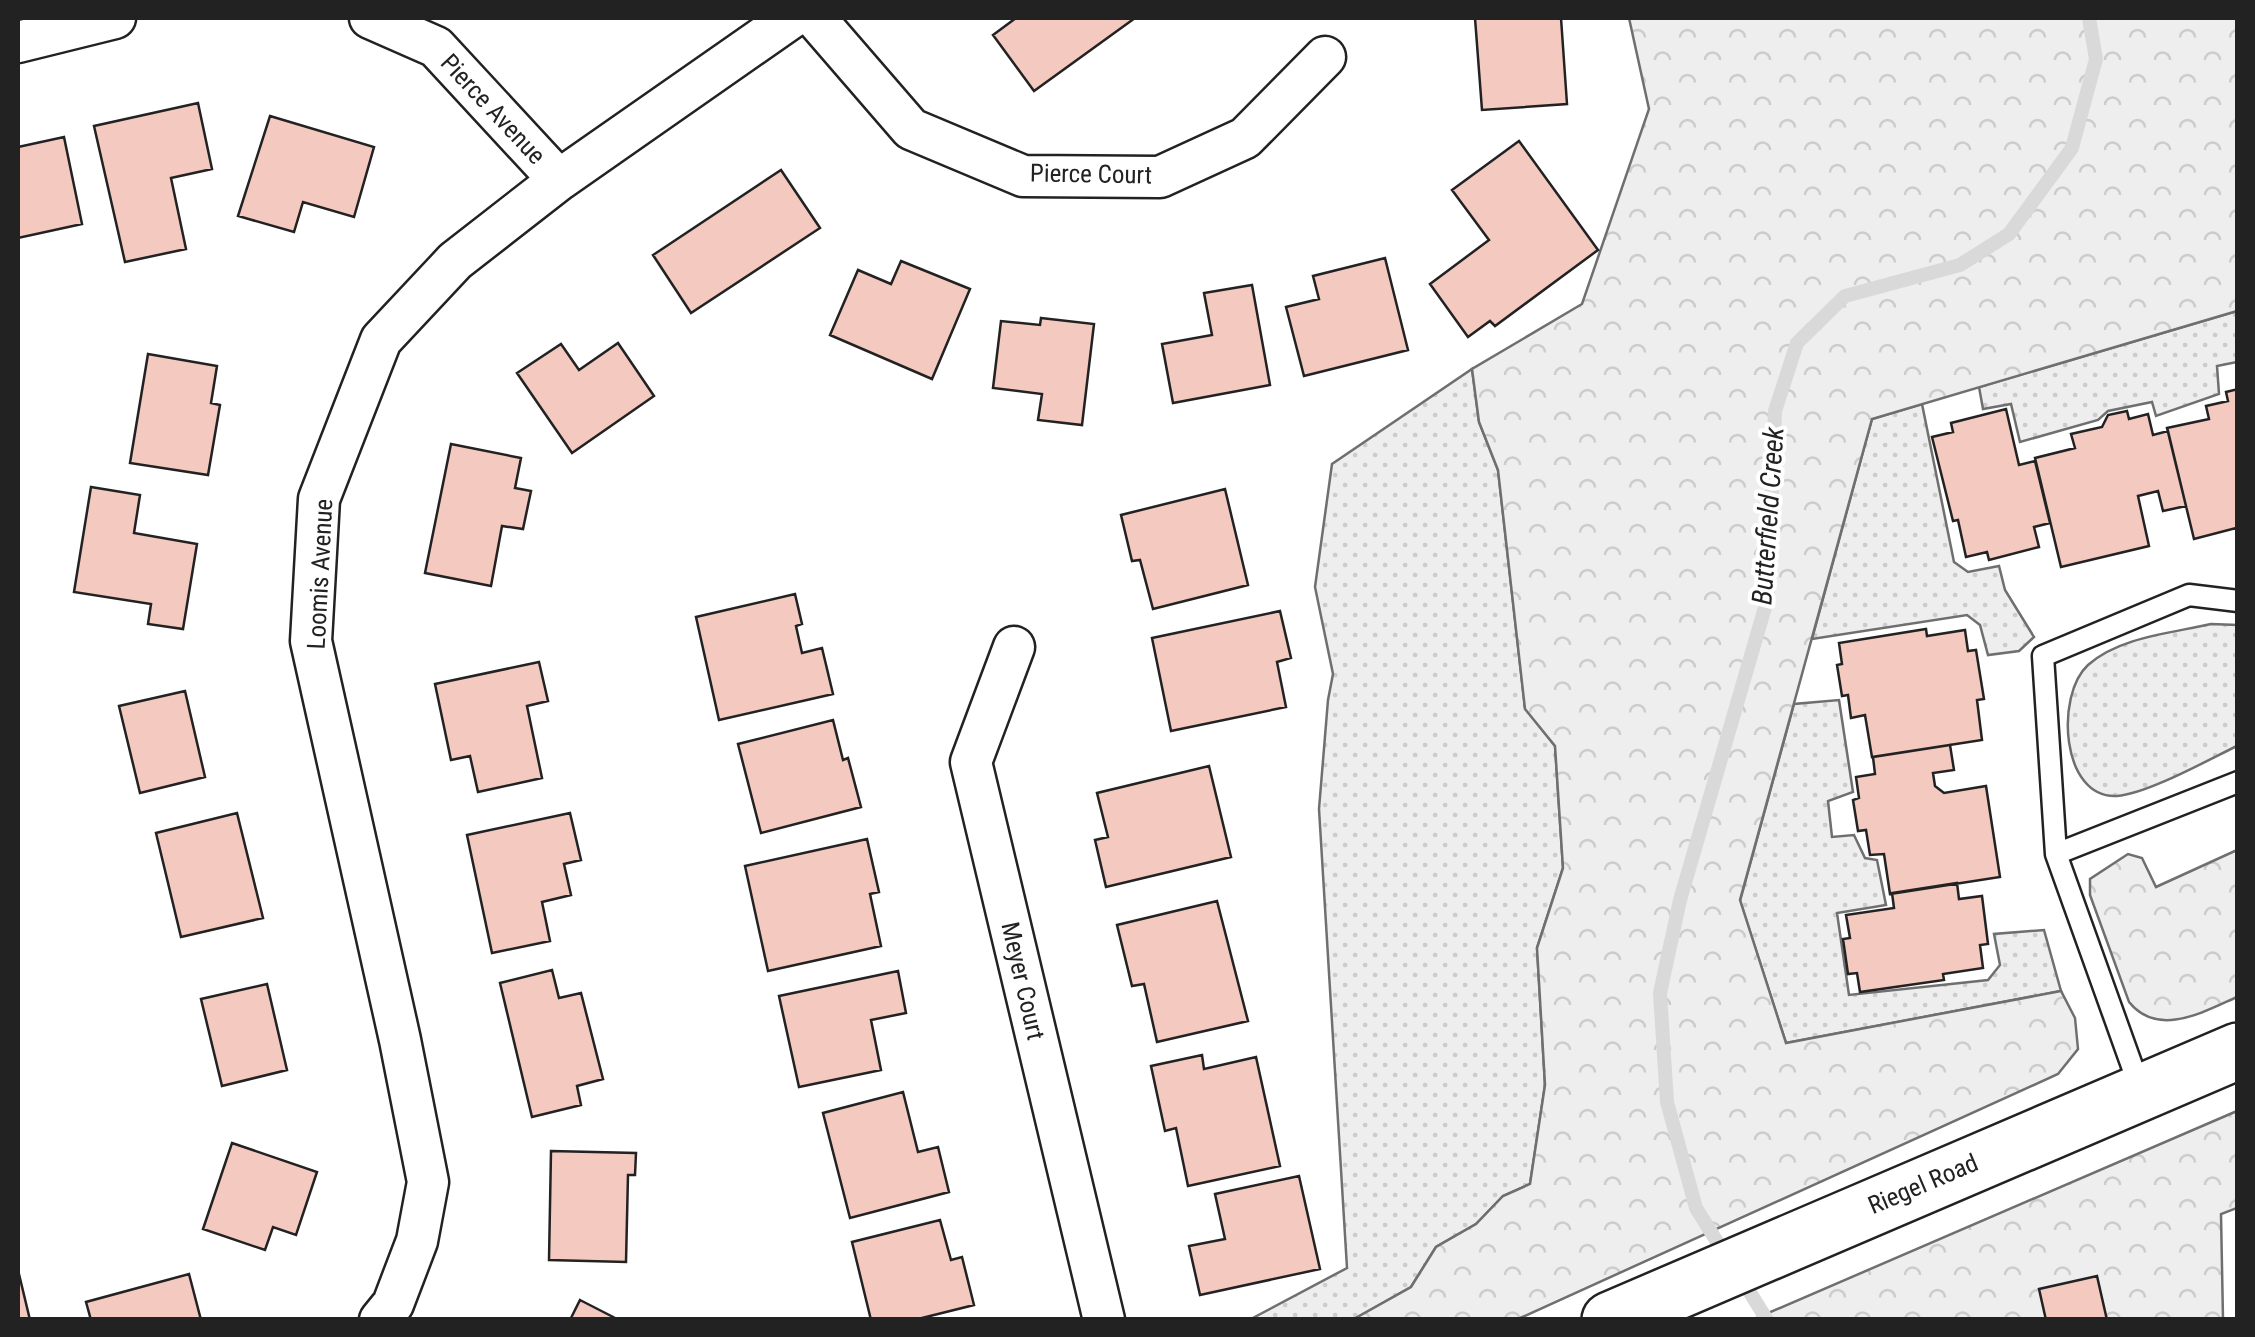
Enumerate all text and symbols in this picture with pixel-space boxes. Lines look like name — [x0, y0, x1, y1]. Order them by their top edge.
street label: Pierce Avenue — [435, 48, 551, 170]
street label: Pierce Court — [1030, 158, 1152, 190]
water label: Butterfield Creek — [1745, 425, 1791, 606]
street label: Loomis Avenue — [302, 498, 338, 650]
street label: Meyer Court — [995, 919, 1051, 1043]
street label: Riegel Road — [1864, 1148, 1982, 1220]

